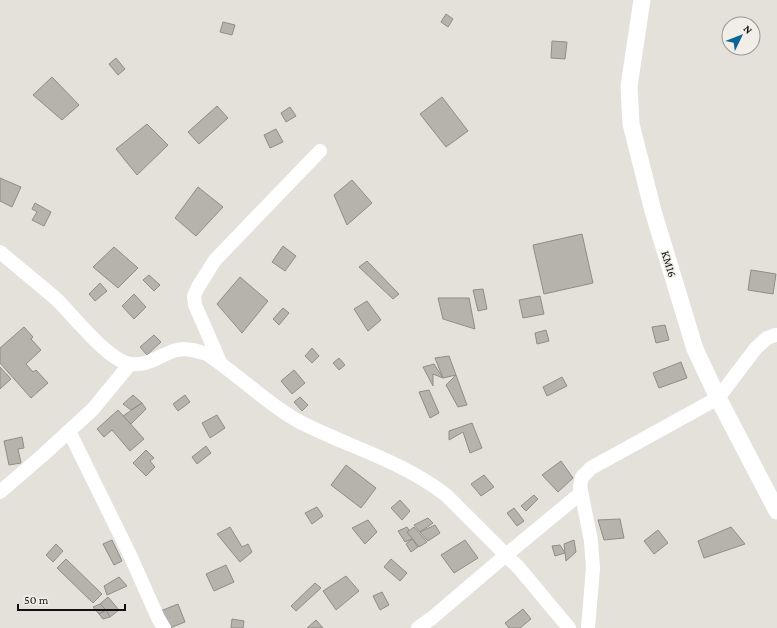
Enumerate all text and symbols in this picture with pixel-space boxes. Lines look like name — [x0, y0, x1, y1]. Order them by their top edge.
north arrow — [721, 16, 761, 56]
text: N — [741, 22, 756, 36]
street label: KM16 — [658, 249, 680, 279]
scale bar — [18, 586, 125, 612]
text: 50 m — [24, 593, 49, 607]

